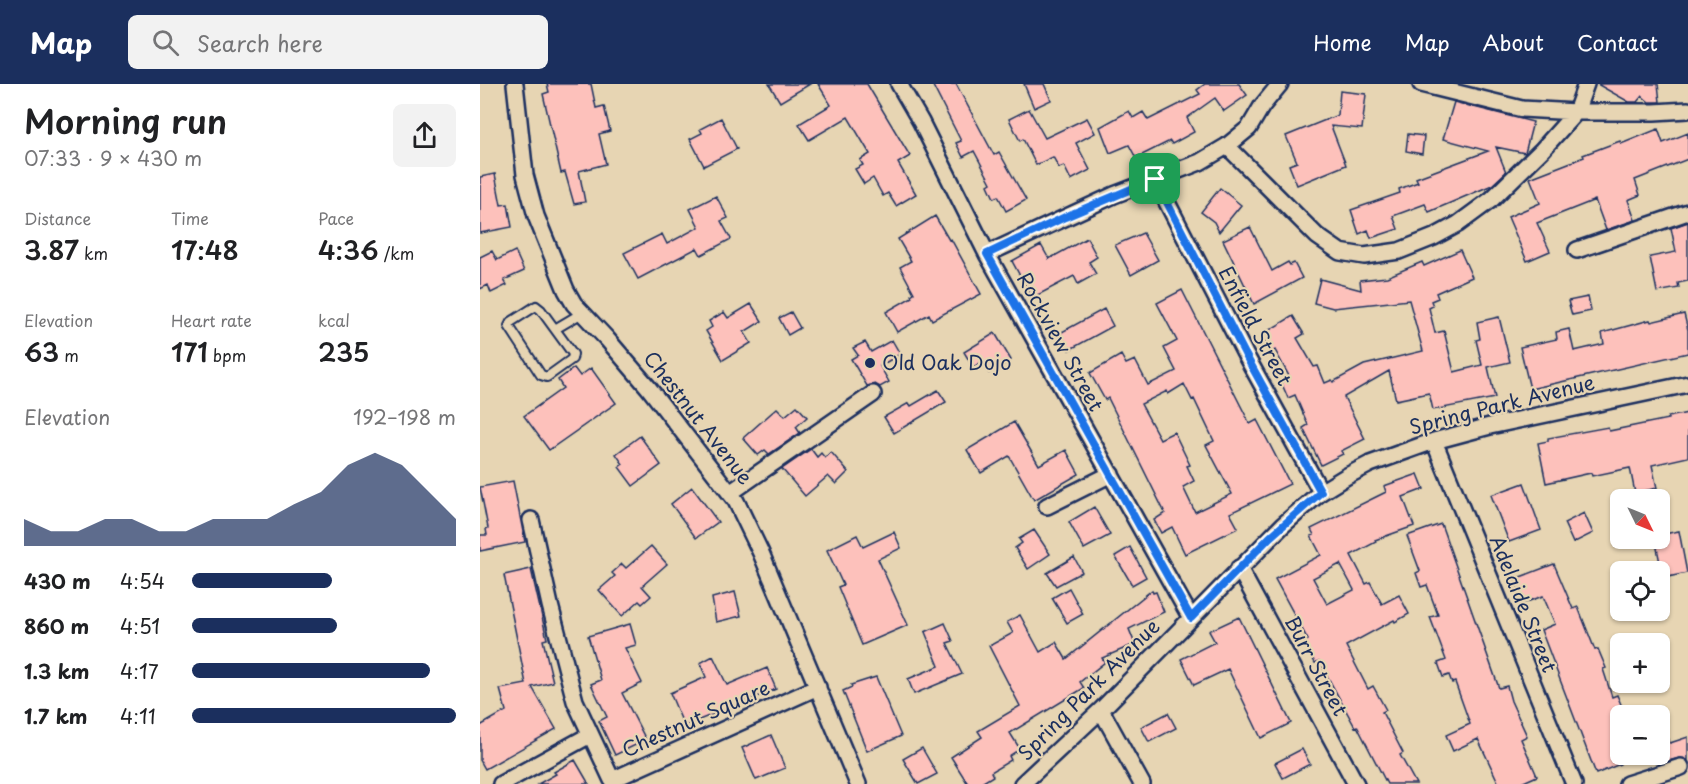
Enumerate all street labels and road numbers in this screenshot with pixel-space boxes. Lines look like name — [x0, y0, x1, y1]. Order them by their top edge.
street label: Enfield Street — [1212, 260, 1300, 391]
street label: Rockview Street — [1010, 267, 1112, 416]
street label: Chestnut Avenue — [637, 344, 761, 491]
street label: Spring Park Avenue — [1406, 366, 1598, 442]
street label: Adelaide Street — [1483, 531, 1565, 677]
street label: Burr Street — [1278, 610, 1356, 721]
street label: Spring Park Avenue — [1011, 611, 1166, 767]
street label: Chestnut Square — [617, 672, 774, 764]

